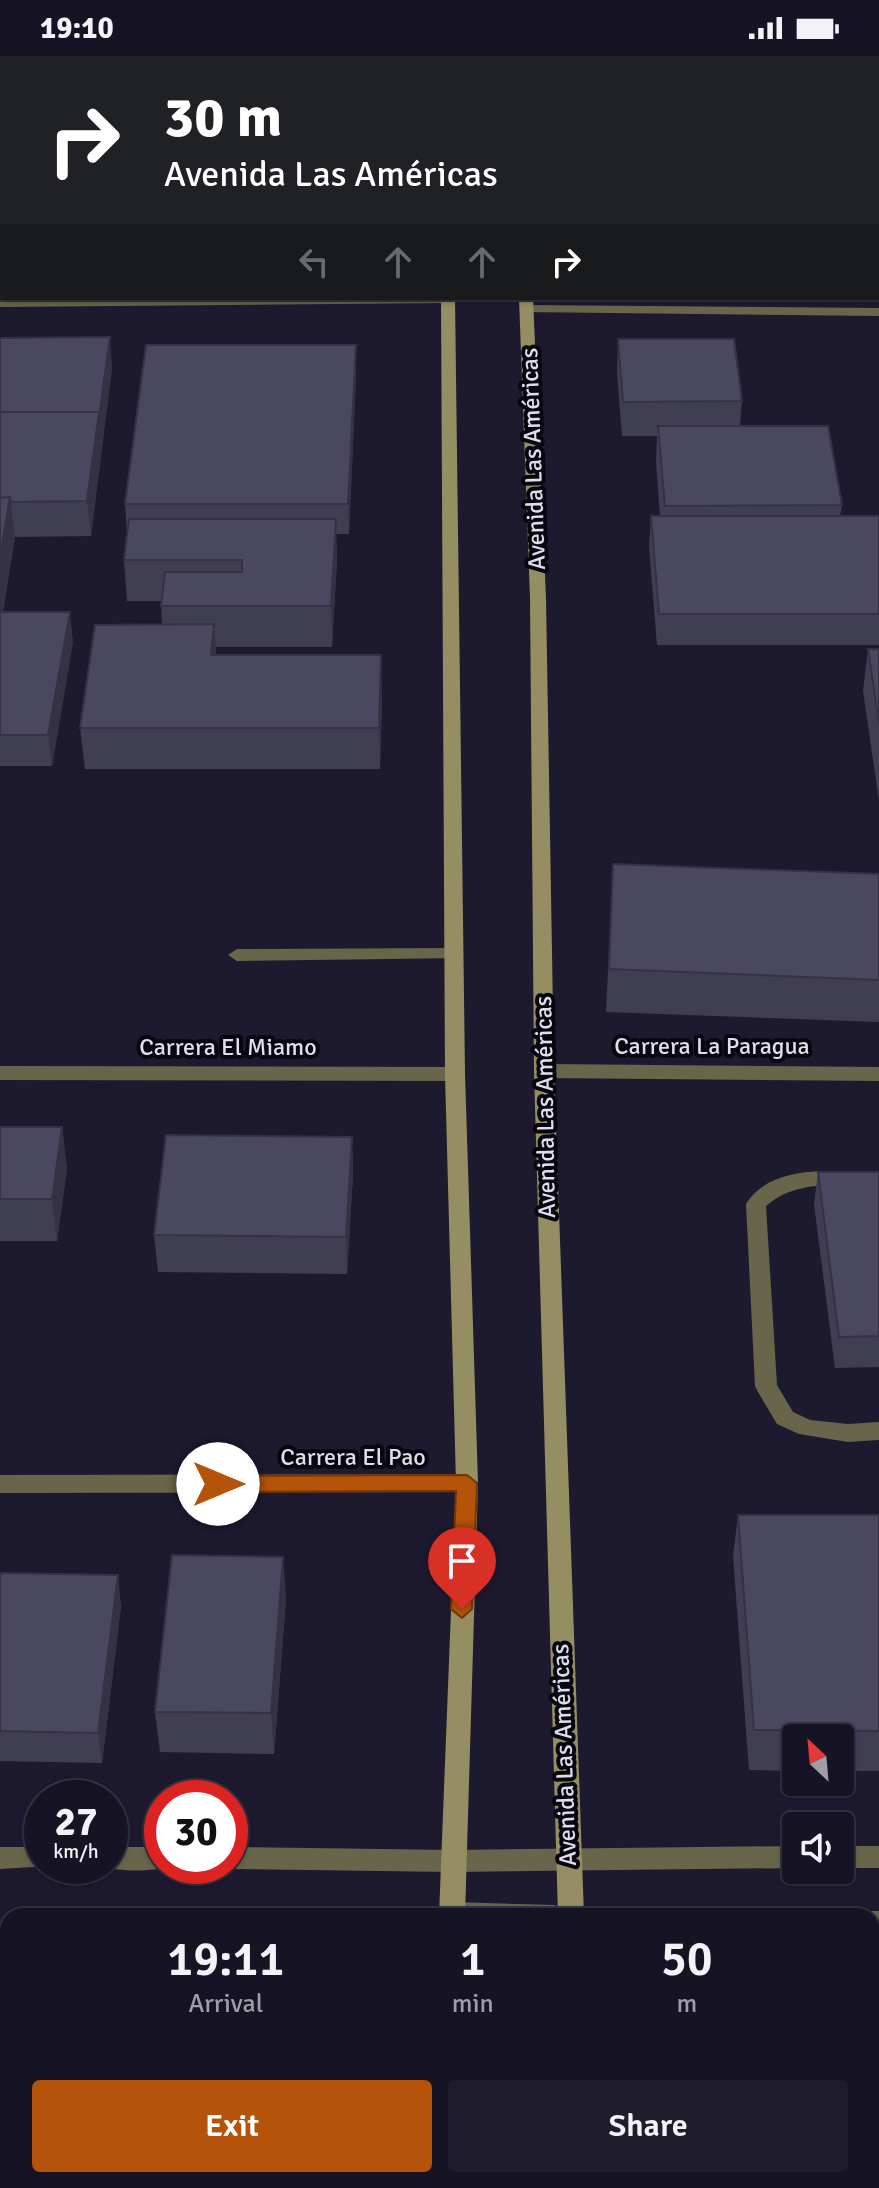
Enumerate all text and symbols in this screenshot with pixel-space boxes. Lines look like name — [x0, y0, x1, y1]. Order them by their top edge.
text: 19:10 — [40, 10, 114, 47]
text: 30 m — [164, 83, 282, 152]
icon: right — [32, 88, 136, 192]
text: Avenida Las Américas — [164, 152, 498, 197]
icon: left — [292, 240, 336, 284]
icon: ahead — [376, 240, 420, 284]
icon: ahead — [460, 240, 504, 284]
icon: right — [544, 240, 588, 284]
street label: Avenida Las Américas — [514, 347, 552, 571]
street label: Avenida Las Américas — [528, 996, 562, 1218]
street label: Carrera La Paragua — [614, 1031, 810, 1061]
street label: Carrera El Miamo — [139, 1032, 317, 1062]
position arrow — [176, 1442, 260, 1526]
street label: Carrera El Pao — [280, 1442, 426, 1472]
pin — [428, 1527, 496, 1609]
icon: arrive — [440, 1539, 484, 1583]
street label: Avenida Las Américas — [545, 1643, 583, 1867]
north arrow — [782, 1724, 854, 1796]
map controls — [782, 1724, 854, 1884]
speed limit sign: 30 — [144, 1780, 248, 1884]
text: 27 — [54, 1797, 98, 1847]
button: sound — [782, 1812, 854, 1884]
text: km/h — [53, 1839, 99, 1864]
text: 19:11 — [167, 1930, 284, 1989]
text: 1 — [460, 1930, 486, 1989]
text: 50 — [661, 1930, 713, 1989]
text: Arrival — [188, 1988, 263, 2020]
text: min — [452, 1988, 494, 2020]
text: m — [676, 1988, 697, 2020]
button: Exit — [32, 2080, 432, 2172]
button: Share — [448, 2080, 848, 2172]

